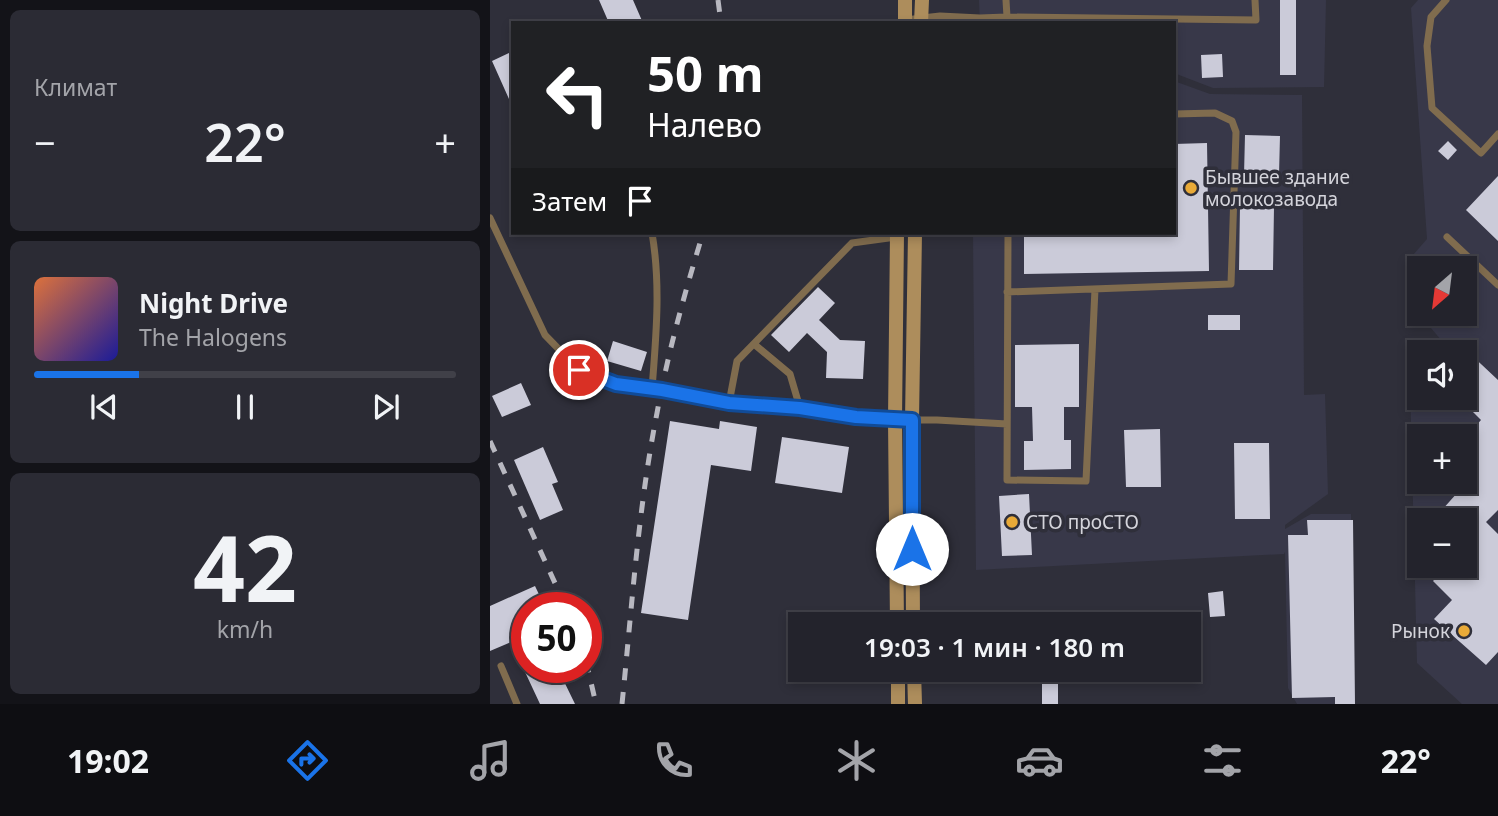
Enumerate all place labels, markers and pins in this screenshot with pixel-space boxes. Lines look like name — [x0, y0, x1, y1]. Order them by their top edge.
place label: Бывшее здание молокозавода — [1205, 164, 1350, 212]
marker: Бывшее здание молокозавода — [1183, 180, 1199, 196]
pin — [549, 340, 609, 400]
place label: СТО проСТО — [1026, 509, 1139, 535]
marker: СТО проСТО — [1004, 514, 1020, 530]
place label: Рынок — [1391, 618, 1450, 644]
marker: Рынок — [1456, 623, 1472, 639]

